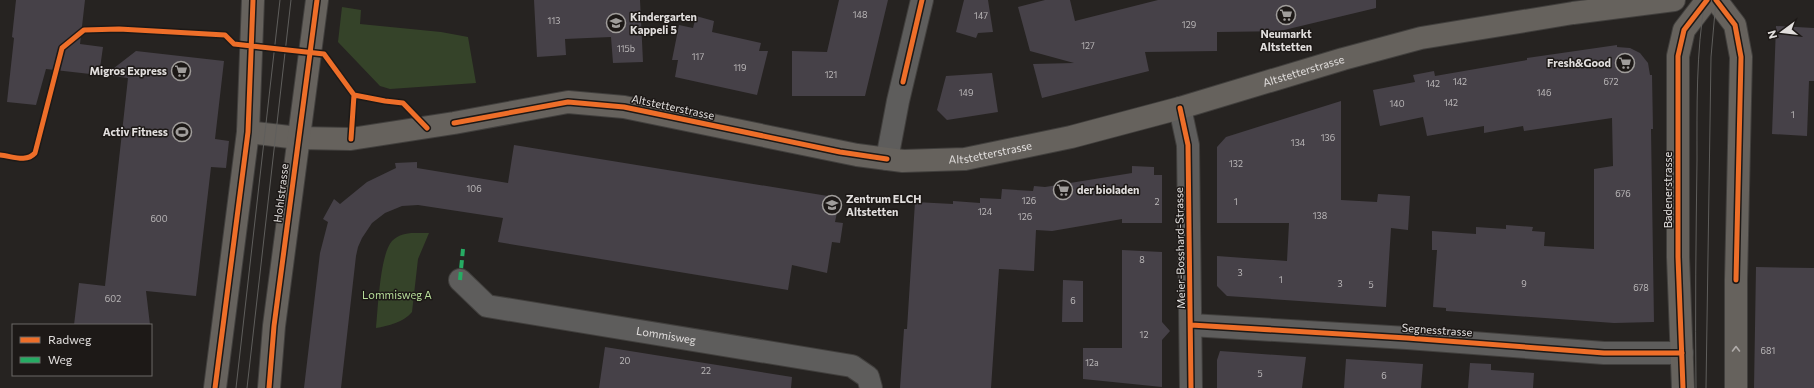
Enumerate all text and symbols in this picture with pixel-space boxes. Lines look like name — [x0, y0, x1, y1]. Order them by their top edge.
supermarket icon: Neumarkt Altstetten — [1275, 4, 1297, 26]
house number: 148 — [853, 9, 867, 20]
place label: Kindergarten Kappeli 5 — [630, 10, 697, 36]
house number: 147 — [974, 10, 988, 21]
school or university icon: Kindergarten Kappeli 5 — [605, 12, 627, 34]
north arrow — [1762, 12, 1802, 52]
house number: 113 — [548, 15, 560, 26]
house number: 129 — [1182, 19, 1196, 30]
place label: Neumarkt Altstetten — [1260, 27, 1312, 53]
text: N — [1765, 29, 1779, 40]
house number: 127 — [1081, 40, 1095, 51]
house number: 115b — [617, 43, 635, 54]
house number: 117 — [692, 51, 704, 62]
street label: Altstetterstrasse — [1261, 52, 1346, 89]
supermarket icon: Fresh&Good — [1614, 52, 1636, 74]
place label: Fresh&Good — [1547, 56, 1611, 69]
supermarket icon: Migros Express — [170, 60, 192, 82]
house number: 119 — [733, 62, 747, 73]
place label: Migros Express — [90, 64, 167, 77]
house number: 121 — [825, 69, 837, 80]
house number: 142 — [1453, 76, 1467, 87]
house number: 672 — [1603, 76, 1619, 87]
house number: 142 — [1426, 78, 1440, 89]
house number: 149 — [959, 87, 973, 98]
house number: 146 — [1537, 87, 1551, 98]
street label: Altstetterstrasse — [631, 91, 716, 122]
house number: 142 — [1444, 97, 1458, 108]
house number: 140 — [1389, 98, 1405, 109]
house number: 1 — [1791, 109, 1795, 120]
sports icon: Activ Fitness — [171, 121, 193, 143]
place label: Activ Fitness — [103, 125, 168, 138]
house number: 136 — [1321, 132, 1335, 143]
house number: 134 — [1291, 137, 1306, 148]
street label: Altstetterstrasse — [949, 138, 1033, 166]
street label: Badenerstrasse — [1661, 151, 1674, 228]
house number: 132 — [1229, 158, 1243, 169]
street label: Hohlstrasse — [270, 163, 291, 223]
supermarket icon: der bioladen — [1052, 179, 1074, 201]
house number: 106 — [466, 183, 482, 194]
place label: der bioladen — [1077, 183, 1139, 196]
street label: Meier-Bosshard-Strasse — [1172, 187, 1187, 309]
house number: 676 — [1615, 188, 1631, 199]
place label: Zentrum ELCH Altstetten — [846, 192, 921, 218]
school or university icon: Zentrum ELCH Altstetten — [821, 194, 843, 216]
house number: 126 — [1022, 195, 1036, 206]
house number: 2 — [1155, 196, 1160, 207]
house number: 1 — [1234, 196, 1238, 207]
house number: 124 — [978, 206, 993, 217]
house number: 138 — [1313, 210, 1327, 221]
house number: 126 — [1018, 211, 1032, 222]
house number: 600 — [150, 213, 168, 224]
house number: 8 — [1139, 254, 1145, 265]
house number: 3 — [1237, 267, 1243, 278]
house number: 1 — [1279, 274, 1283, 285]
house number: 3 — [1337, 278, 1343, 289]
house number: 9 — [1521, 278, 1527, 289]
house number: 5 — [1368, 279, 1374, 290]
house number: 678 — [1633, 282, 1649, 293]
park label: Lommisweg A — [362, 288, 432, 301]
house number: 602 — [105, 293, 121, 304]
house number: 6 — [1070, 295, 1076, 306]
street label: Segnesstrasse — [1401, 321, 1473, 338]
legend — [12, 324, 152, 376]
street label: Lommisweg — [635, 324, 697, 346]
house number: 12 — [1140, 329, 1148, 340]
text: Radweg — [48, 332, 92, 346]
house number: 681 — [1761, 345, 1775, 356]
one-way arrow — [1732, 346, 1740, 352]
text: Weg — [48, 352, 73, 366]
house number: 20 — [620, 355, 631, 366]
house number: 12a — [1085, 357, 1099, 368]
house number: 22 — [701, 365, 711, 376]
house number: 5 — [1257, 368, 1263, 379]
house number: 6 — [1381, 370, 1387, 381]

